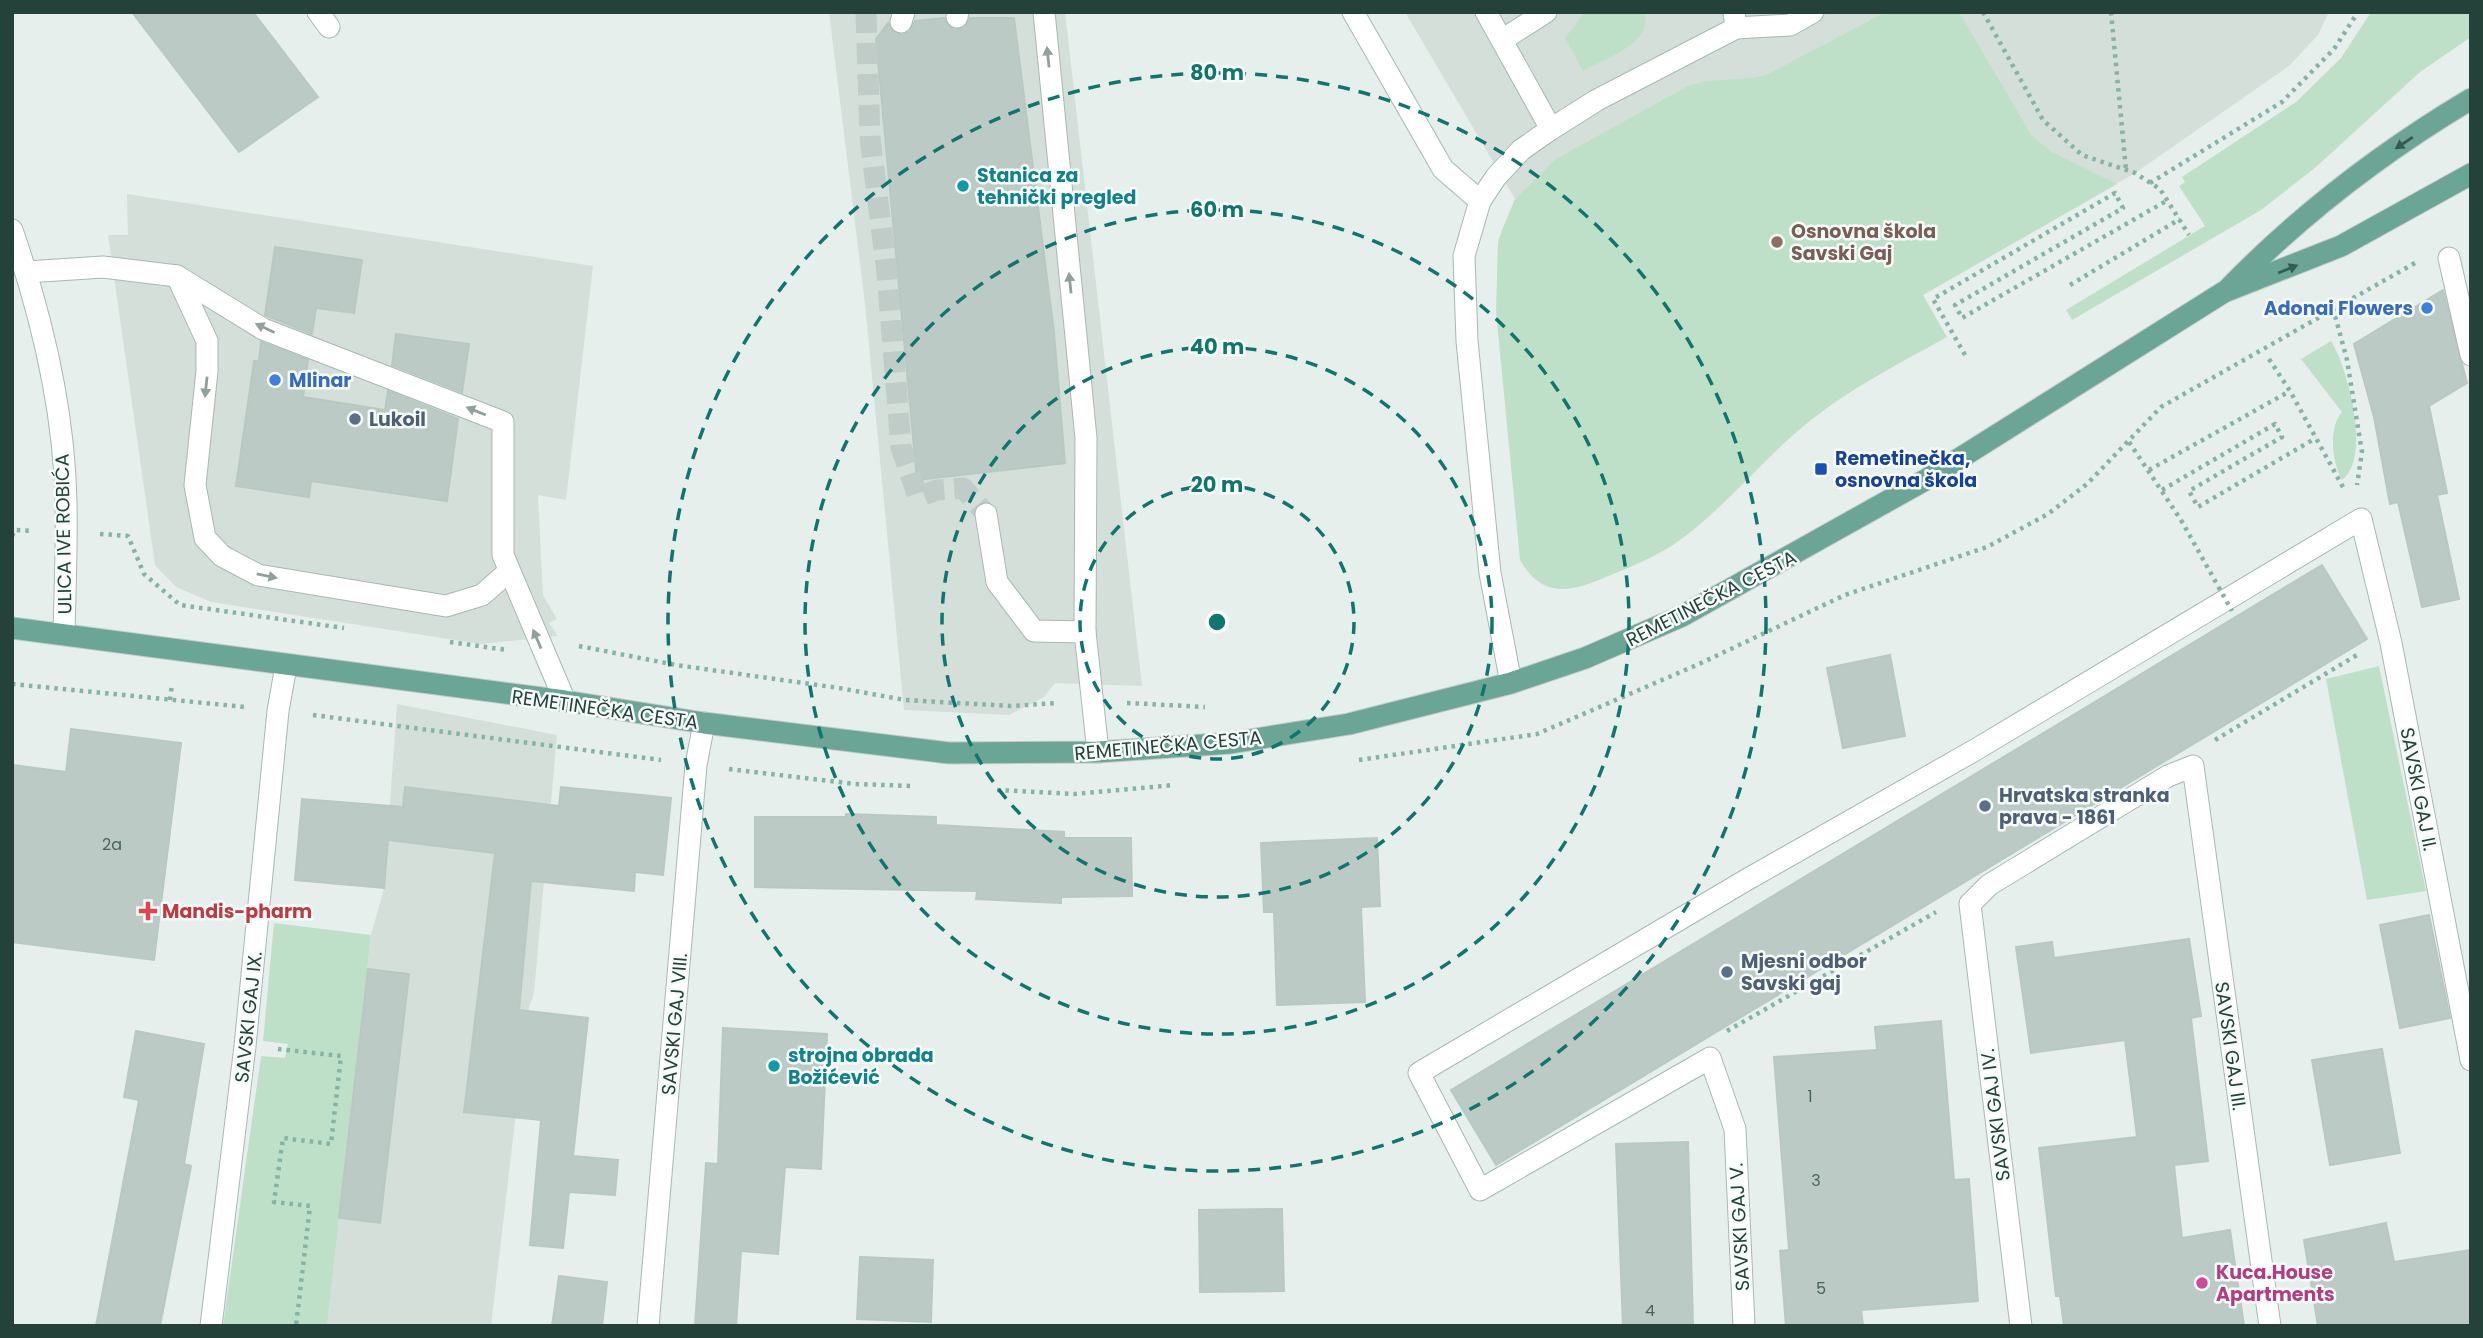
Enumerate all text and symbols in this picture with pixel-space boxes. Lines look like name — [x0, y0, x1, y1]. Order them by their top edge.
one-way arrow — [1042, 46, 1053, 68]
text: 80 m — [1190, 58, 1244, 87]
one-way arrow — [2394, 136, 2413, 149]
place label: Stanica za tehnički pregled — [977, 162, 1136, 211]
marker: Stanica za tehnički pregled — [955, 178, 971, 194]
text: 60 m — [1190, 195, 1244, 224]
place label: Osnovna škola Savski Gaj — [1791, 218, 1936, 267]
marker: Osnovna škola Savski Gaj — [1769, 234, 1785, 250]
one-way arrow — [2278, 263, 2299, 274]
one-way arrow — [1064, 272, 1075, 294]
place label: Adonai Flowers — [2264, 295, 2413, 322]
marker: Adonai Flowers — [2419, 300, 2435, 316]
one-way arrow — [255, 322, 275, 334]
text: 40 m — [1190, 332, 1244, 361]
place label: Mlinar — [289, 367, 352, 394]
marker: Mlinar — [267, 372, 283, 388]
one-way arrow — [200, 376, 211, 398]
place label: Lukoil — [369, 406, 426, 433]
one-way arrow — [466, 406, 487, 417]
marker: Lukoil — [347, 411, 363, 427]
place label: Remetinečka, osnovna škola — [1835, 445, 1977, 494]
street label: ULICA IVE ROBIĆA — [49, 453, 78, 615]
marker: Remetinečka, osnovna škola — [1813, 461, 1829, 477]
text: 20 m — [1191, 470, 1243, 499]
street label: REMETINEČKA CESTA — [1621, 544, 1801, 653]
one-way arrow — [256, 571, 278, 582]
centre of rings — [1205, 610, 1229, 634]
one-way arrow — [532, 628, 543, 649]
street label: REMETINEČKA CESTA — [510, 683, 700, 736]
street label: REMETINEČKA CESTA — [1073, 724, 1263, 767]
street label: SAVSKI GAJ II. — [2393, 725, 2444, 853]
place label: Hrvatska stranka prava - 1861 — [1999, 782, 2170, 831]
marker: Hrvatska stranka prava - 1861 — [1977, 798, 1993, 814]
house number: 2a — [102, 833, 122, 856]
place label: Mandis-pharm — [162, 898, 312, 925]
marker: Mandis-pharm — [140, 903, 156, 919]
place label: Mjesni odbor Savski gaj — [1741, 948, 1867, 997]
street label: SAVSKI GAJ IX. — [228, 950, 269, 1084]
street label: SAVSKI GAJ VIII. — [655, 952, 694, 1096]
marker: Mjesni odbor Savski gaj — [1719, 964, 1735, 980]
street label: SAVSKI GAJ III. — [2208, 980, 2253, 1112]
place label: strojna obrada Božićević — [788, 1042, 934, 1091]
street label: SAVSKI GAJ IV. — [1974, 1047, 2017, 1183]
marker: strojna obrada Božićević — [766, 1058, 782, 1074]
house number: 1 — [1807, 1085, 1813, 1108]
street label: SAVSKI GAJ V. — [1723, 1162, 1756, 1292]
house number: 3 — [1811, 1169, 1821, 1192]
place label: Kuca.House Apartments — [2216, 1259, 2335, 1308]
marker: Kuca.House Apartments — [2194, 1275, 2210, 1291]
house number: 5 — [1816, 1277, 1826, 1300]
house number: 4 — [1645, 1299, 1655, 1322]

